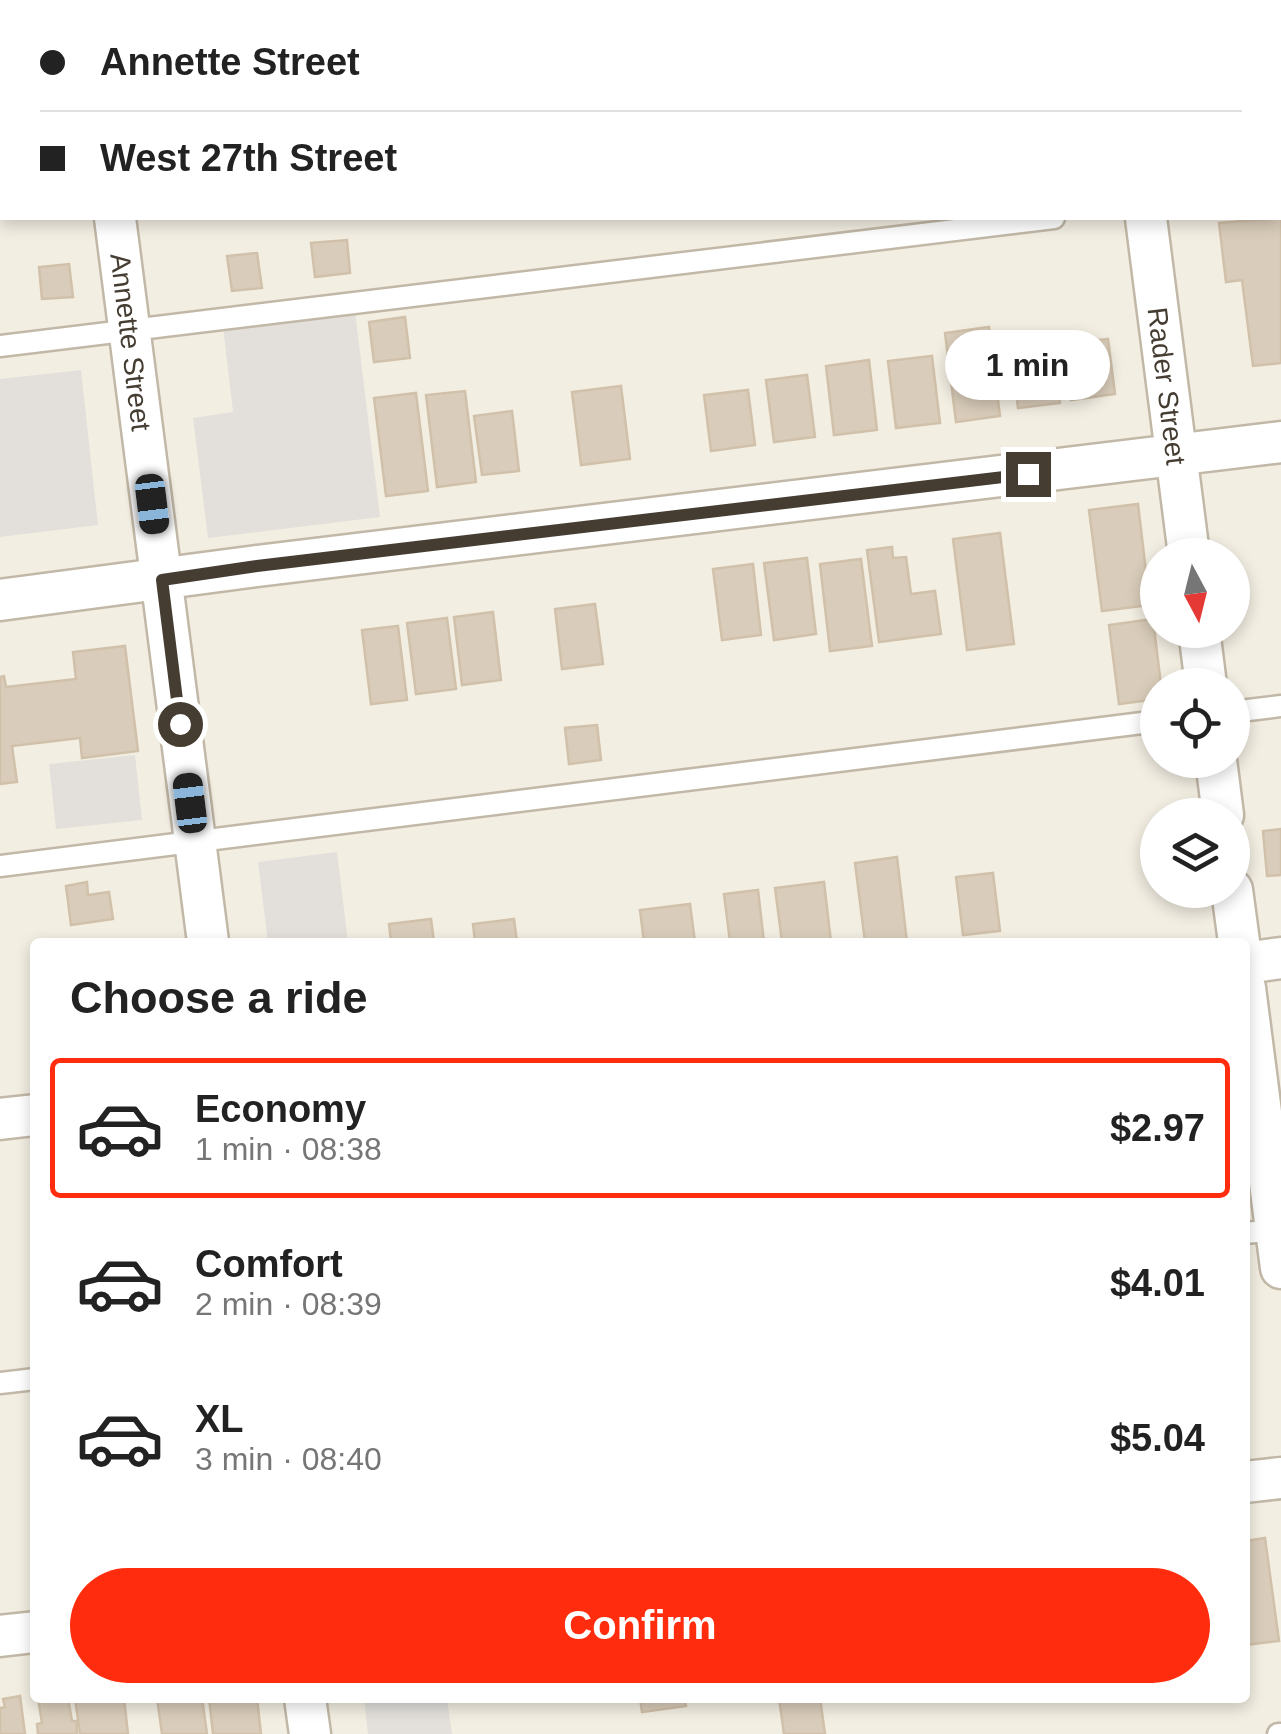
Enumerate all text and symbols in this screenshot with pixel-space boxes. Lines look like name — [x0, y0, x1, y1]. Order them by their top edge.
text: Annette Street — [100, 41, 360, 83]
text: West 27th Street — [100, 137, 397, 179]
street label: Annette Street — [104, 251, 157, 433]
street label: Rader Street — [1141, 305, 1192, 467]
callout: 1 min — [946, 329, 1110, 399]
text: 1 min — [986, 347, 1069, 383]
route end — [1006, 452, 1051, 497]
car — [133, 472, 171, 536]
north arrow — [1140, 538, 1250, 648]
map controls — [1140, 538, 1250, 908]
button: locate — [1140, 668, 1250, 778]
route start — [158, 702, 203, 747]
car — [171, 771, 209, 835]
button: layers — [1140, 798, 1250, 908]
text: Choose a ride — [70, 972, 368, 1023]
icon: car — [75, 1083, 165, 1173]
text: Economy — [195, 1088, 366, 1130]
text: $2.97 — [1110, 1107, 1205, 1149]
text: 1 min · 08:38 — [195, 1131, 382, 1167]
icon: car — [75, 1238, 165, 1328]
text: Comfort — [195, 1243, 343, 1285]
text: $4.01 — [1110, 1262, 1205, 1304]
text: 2 min · 08:39 — [195, 1286, 382, 1322]
icon: car — [75, 1393, 165, 1483]
text: XL — [195, 1398, 244, 1440]
text: $5.04 — [1110, 1417, 1205, 1459]
text: 3 min · 08:40 — [195, 1441, 382, 1477]
button: Confirm — [70, 1568, 1210, 1683]

